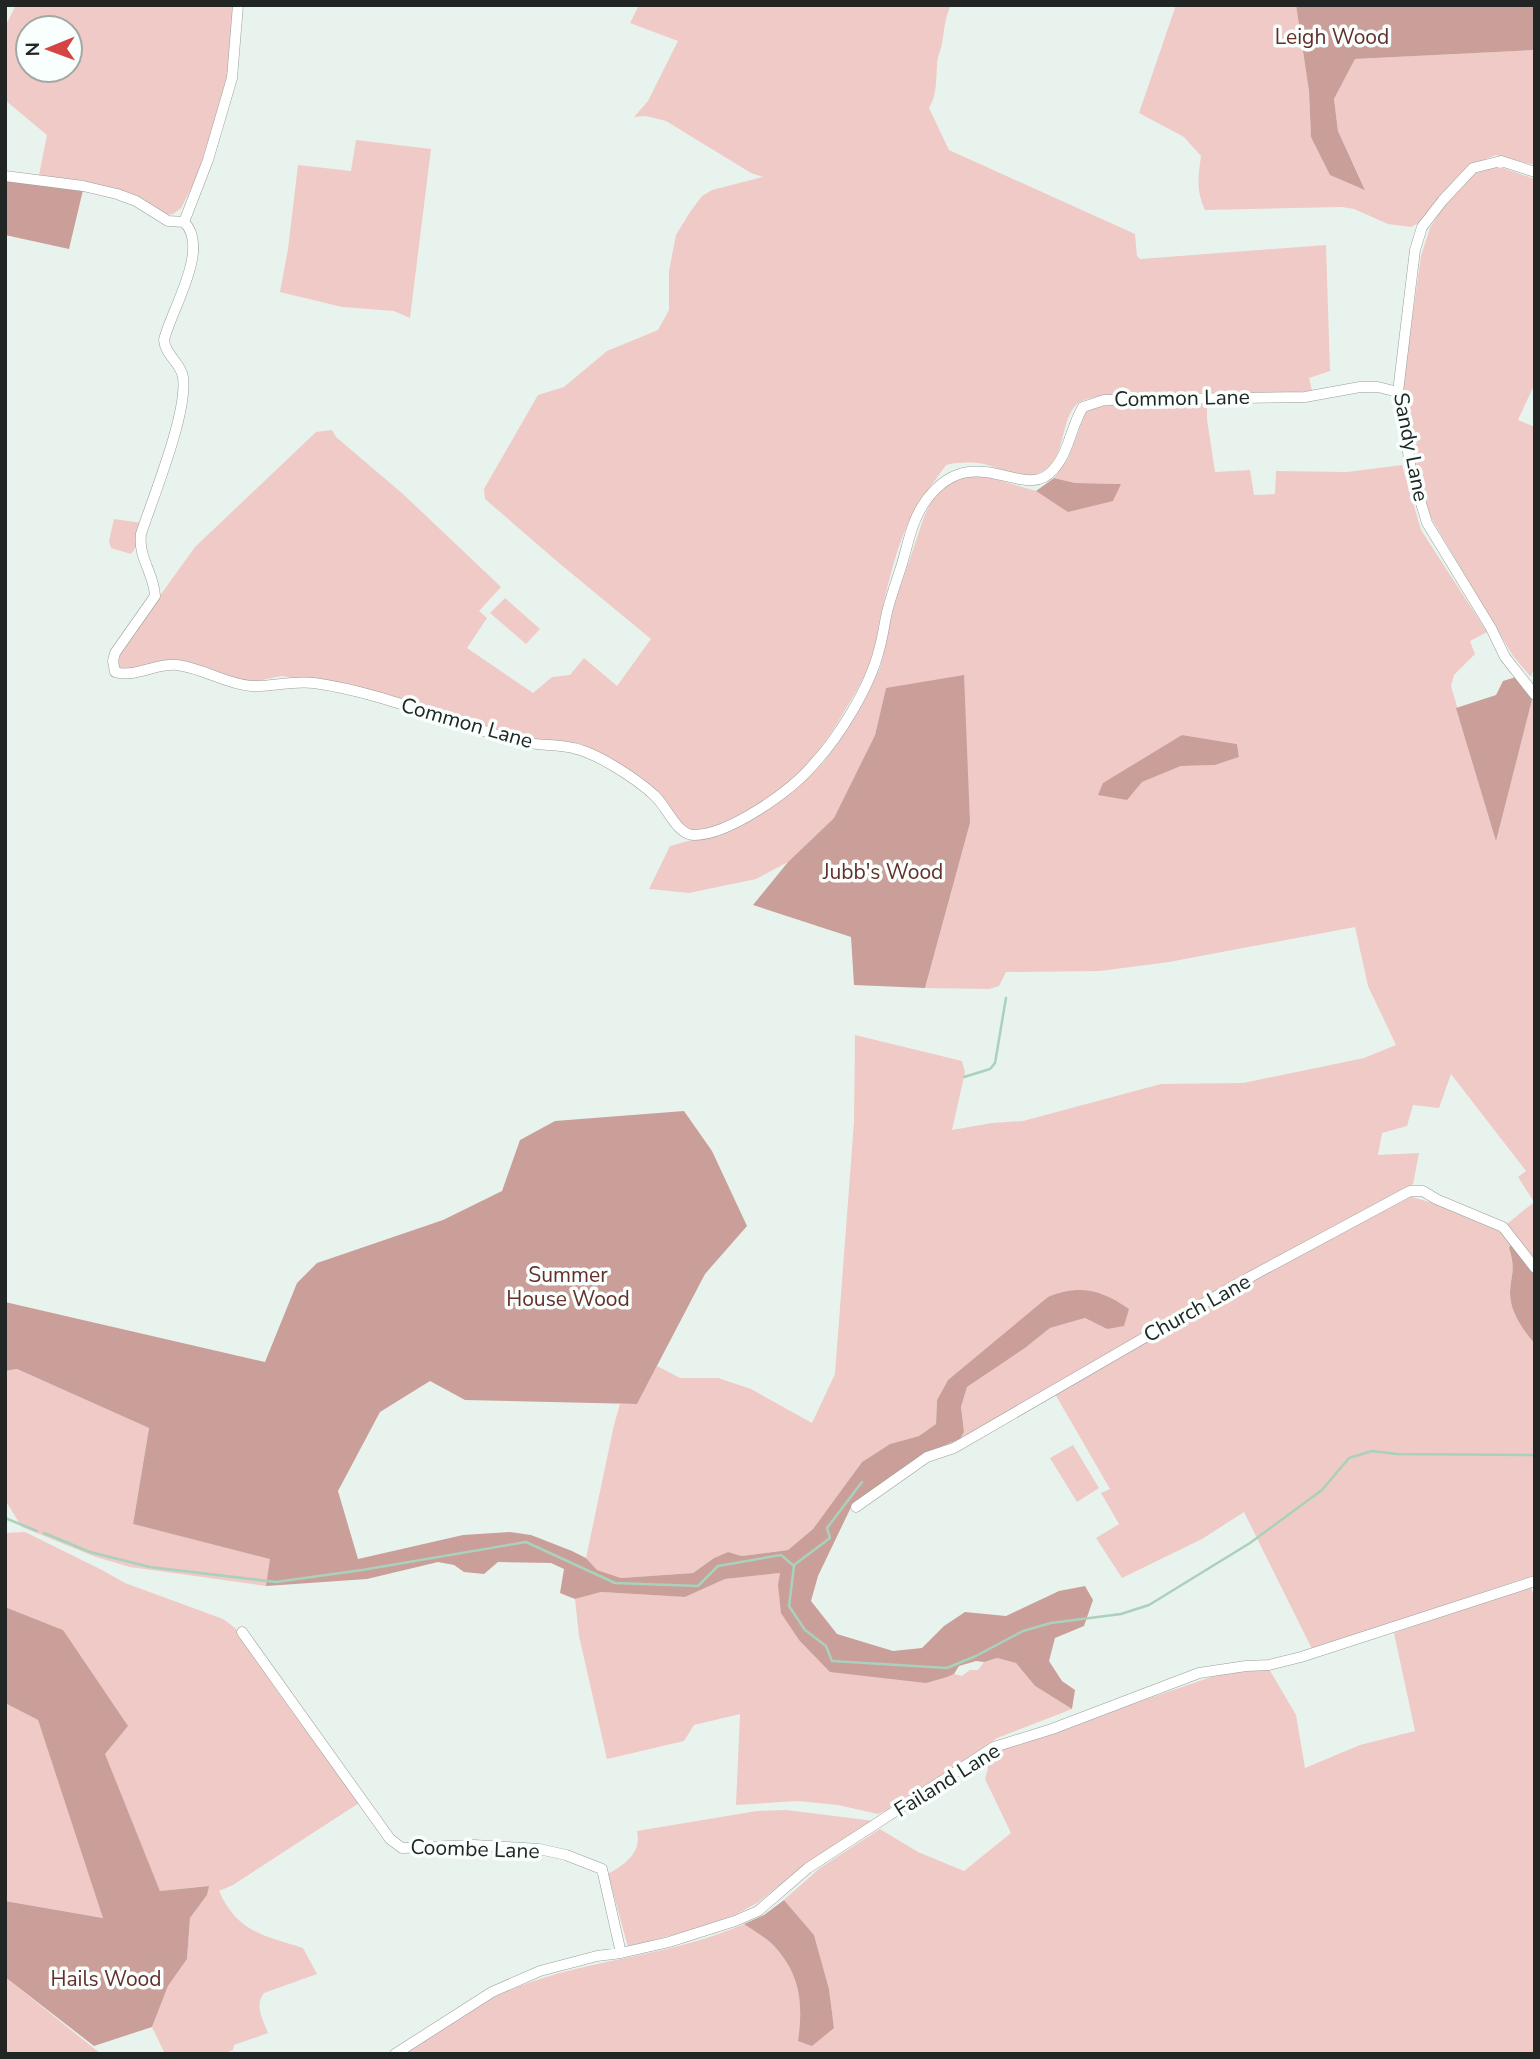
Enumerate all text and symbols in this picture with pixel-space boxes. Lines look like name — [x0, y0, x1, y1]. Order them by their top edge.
north arrow — [14, 14, 84, 84]
park label: Leigh Wood — [1275, 23, 1389, 51]
text: N — [20, 42, 46, 57]
street label: Common Lane — [1114, 383, 1250, 413]
street label: Sandy Lane — [1387, 390, 1435, 504]
street label: Common Lane — [398, 691, 536, 755]
park label: Jubb's Wood — [822, 858, 943, 886]
park label: Summer House Wood — [506, 1261, 630, 1313]
street label: Church Lane — [1139, 1267, 1255, 1349]
street label: Failand Lane — [889, 1736, 1005, 1824]
street label: Coombe Lane — [410, 1833, 540, 1865]
park label: Hails Wood — [50, 1965, 162, 1993]

